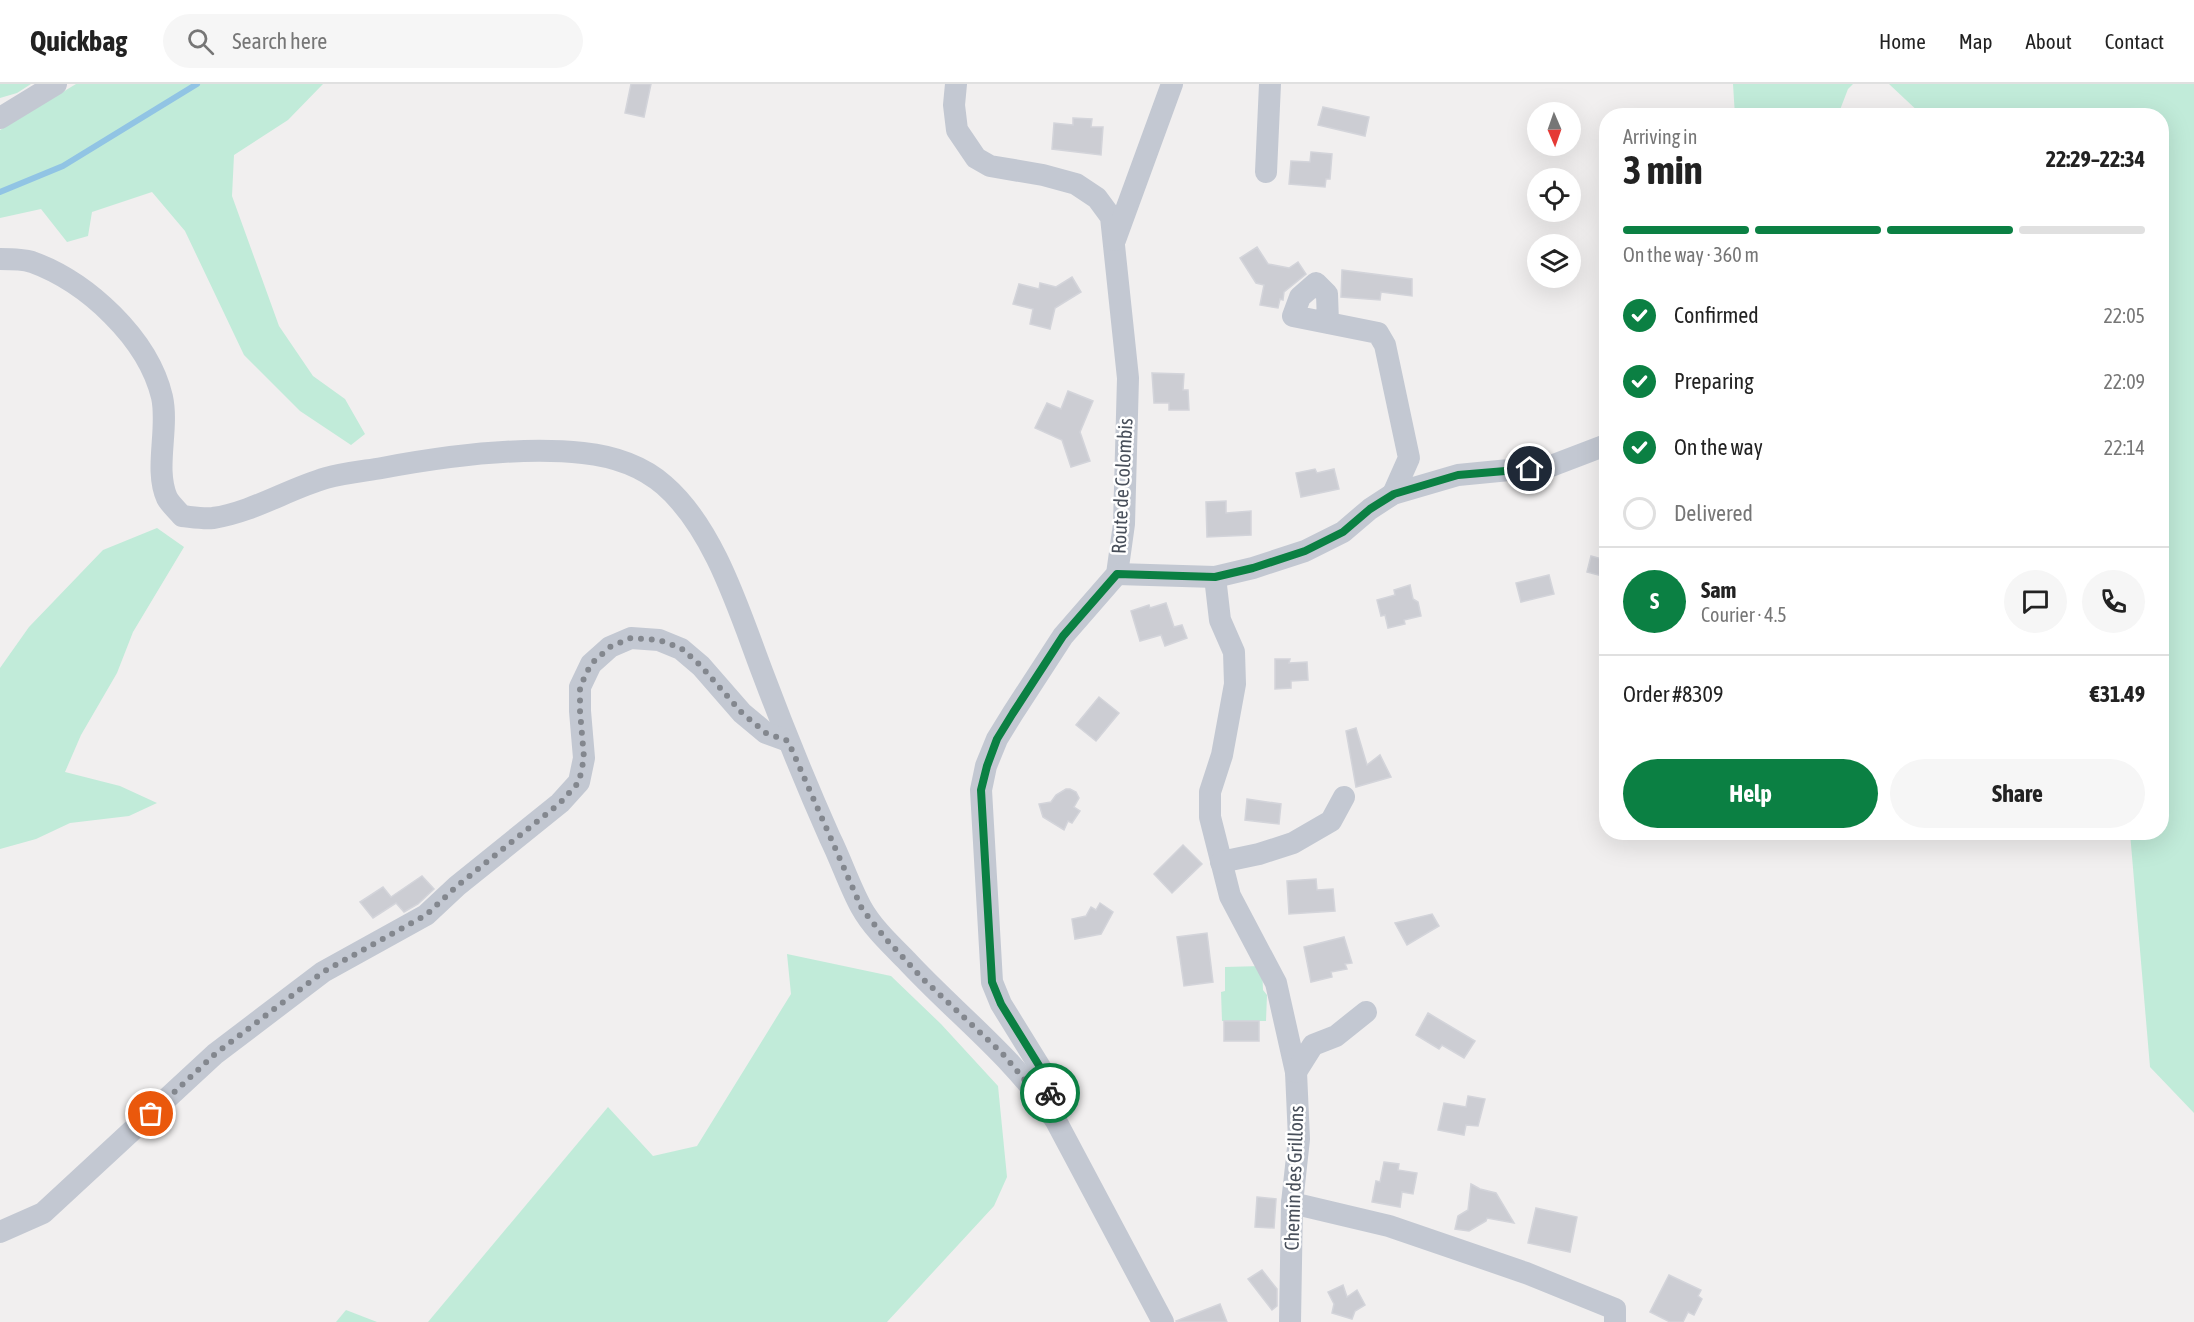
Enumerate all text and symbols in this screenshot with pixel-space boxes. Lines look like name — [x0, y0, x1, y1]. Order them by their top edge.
search box — [163, 14, 583, 68]
text: Quickbag — [30, 25, 127, 57]
icon: search — [184, 25, 217, 58]
text: Search here — [232, 28, 327, 54]
text: Home — [1879, 29, 1926, 53]
text: Map — [1959, 29, 1993, 53]
text: About — [2026, 29, 2072, 53]
text: Contact — [2105, 29, 2164, 53]
north arrow — [1527, 102, 1581, 156]
map controls — [1527, 102, 1581, 288]
text: Arriving in — [1623, 125, 1697, 148]
text: 22:29–22:34 — [2046, 146, 2145, 172]
text: 3 min — [1623, 148, 1703, 192]
button: locate — [1527, 168, 1581, 222]
button: layers — [1527, 234, 1581, 288]
text: On the way · 360 m — [1623, 243, 1759, 266]
icon: check — [1623, 299, 1656, 332]
text: Confirmed — [1674, 302, 1759, 328]
text: 22:05 — [2103, 304, 2145, 327]
icon: check — [1623, 365, 1656, 398]
text: Preparing — [1674, 368, 1754, 394]
text: 22:09 — [2103, 370, 2145, 393]
street label: Route de Colombis — [1106, 417, 1137, 555]
icon: check — [1623, 431, 1656, 464]
text: On the way — [1674, 434, 1763, 460]
text: 22:14 — [2104, 436, 2145, 459]
pin — [1504, 443, 1555, 494]
icon: home — [1513, 452, 1546, 485]
text: Delivered — [1674, 500, 1753, 526]
button: chat — [2004, 570, 2067, 633]
button: phone — [2082, 570, 2145, 633]
text: Sam — [1701, 577, 1736, 603]
text: S — [1650, 588, 1659, 614]
text: Courier · 4.5 — [1701, 603, 1787, 626]
text: Order #8309 — [1623, 681, 1723, 707]
text: €31.49 — [2090, 681, 2145, 707]
button: Help — [1623, 759, 1878, 828]
button: Share — [1890, 759, 2145, 828]
courier — [1020, 1063, 1080, 1123]
icon: bike — [1034, 1077, 1067, 1110]
pin — [125, 1088, 176, 1139]
icon: bag — [134, 1097, 167, 1130]
street label: Chemin des Grillons — [1279, 1105, 1308, 1251]

